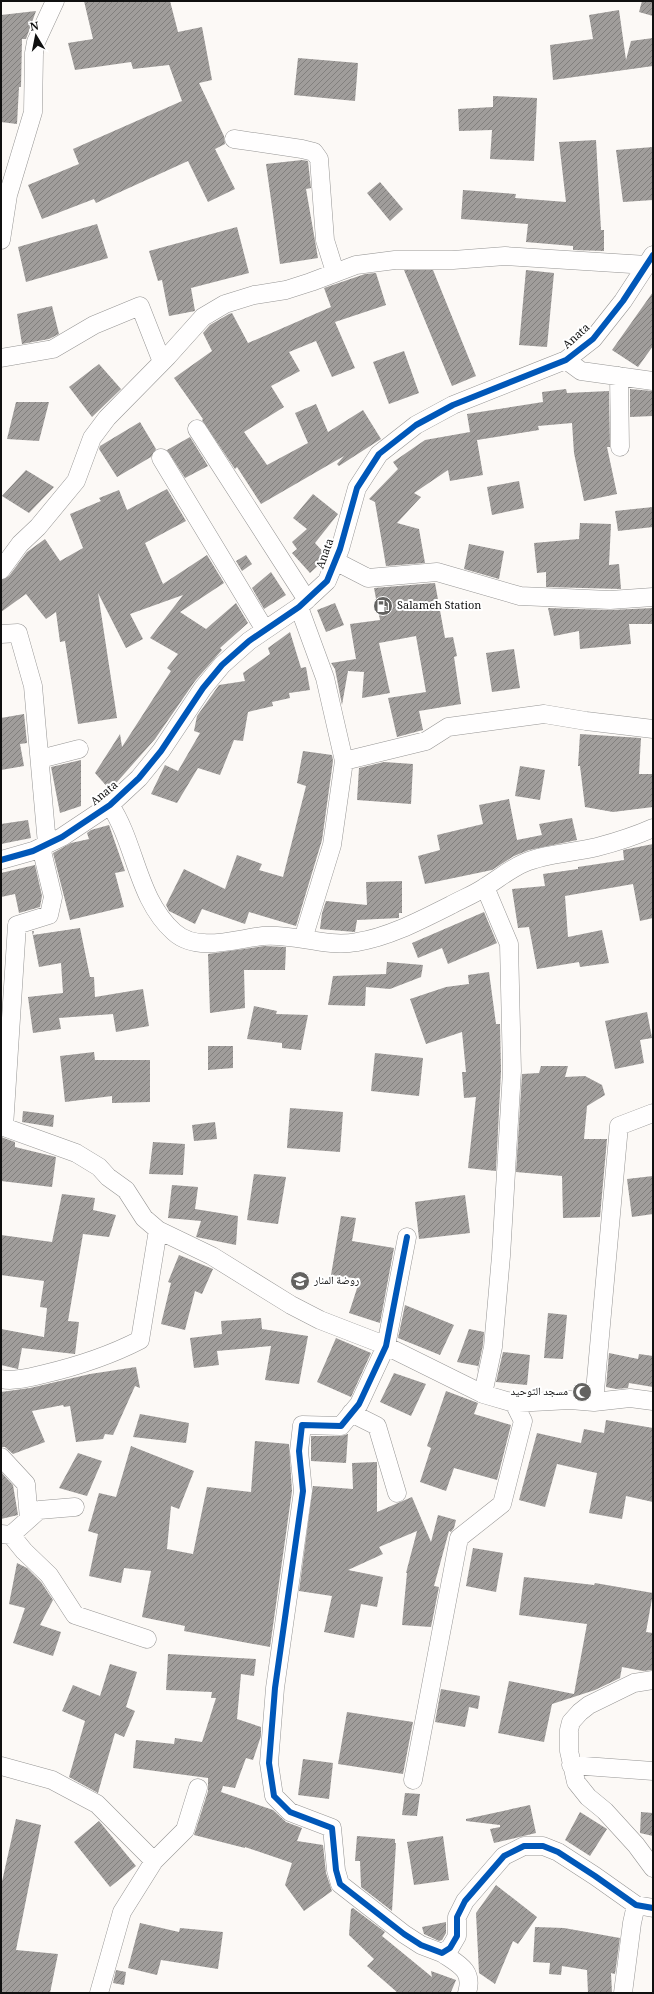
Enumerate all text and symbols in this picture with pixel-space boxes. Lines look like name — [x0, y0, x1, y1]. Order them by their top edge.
north arrow — [16, 16, 56, 56]
text: N — [29, 17, 41, 38]
street label: Anata — [559, 320, 595, 354]
street label: Anata — [312, 536, 340, 572]
fuel station icon: Salameh Station — [372, 595, 394, 617]
place label: Salameh Station — [397, 597, 481, 616]
street label: Anata — [87, 777, 123, 811]
school or university icon: روضة المنار — [289, 1270, 311, 1292]
place label: روضة المنار — [313, 1272, 359, 1291]
mosque icon: مسجد التوحيد — [571, 1381, 593, 1403]
place label: مسجد التوحيد — [510, 1383, 568, 1402]

